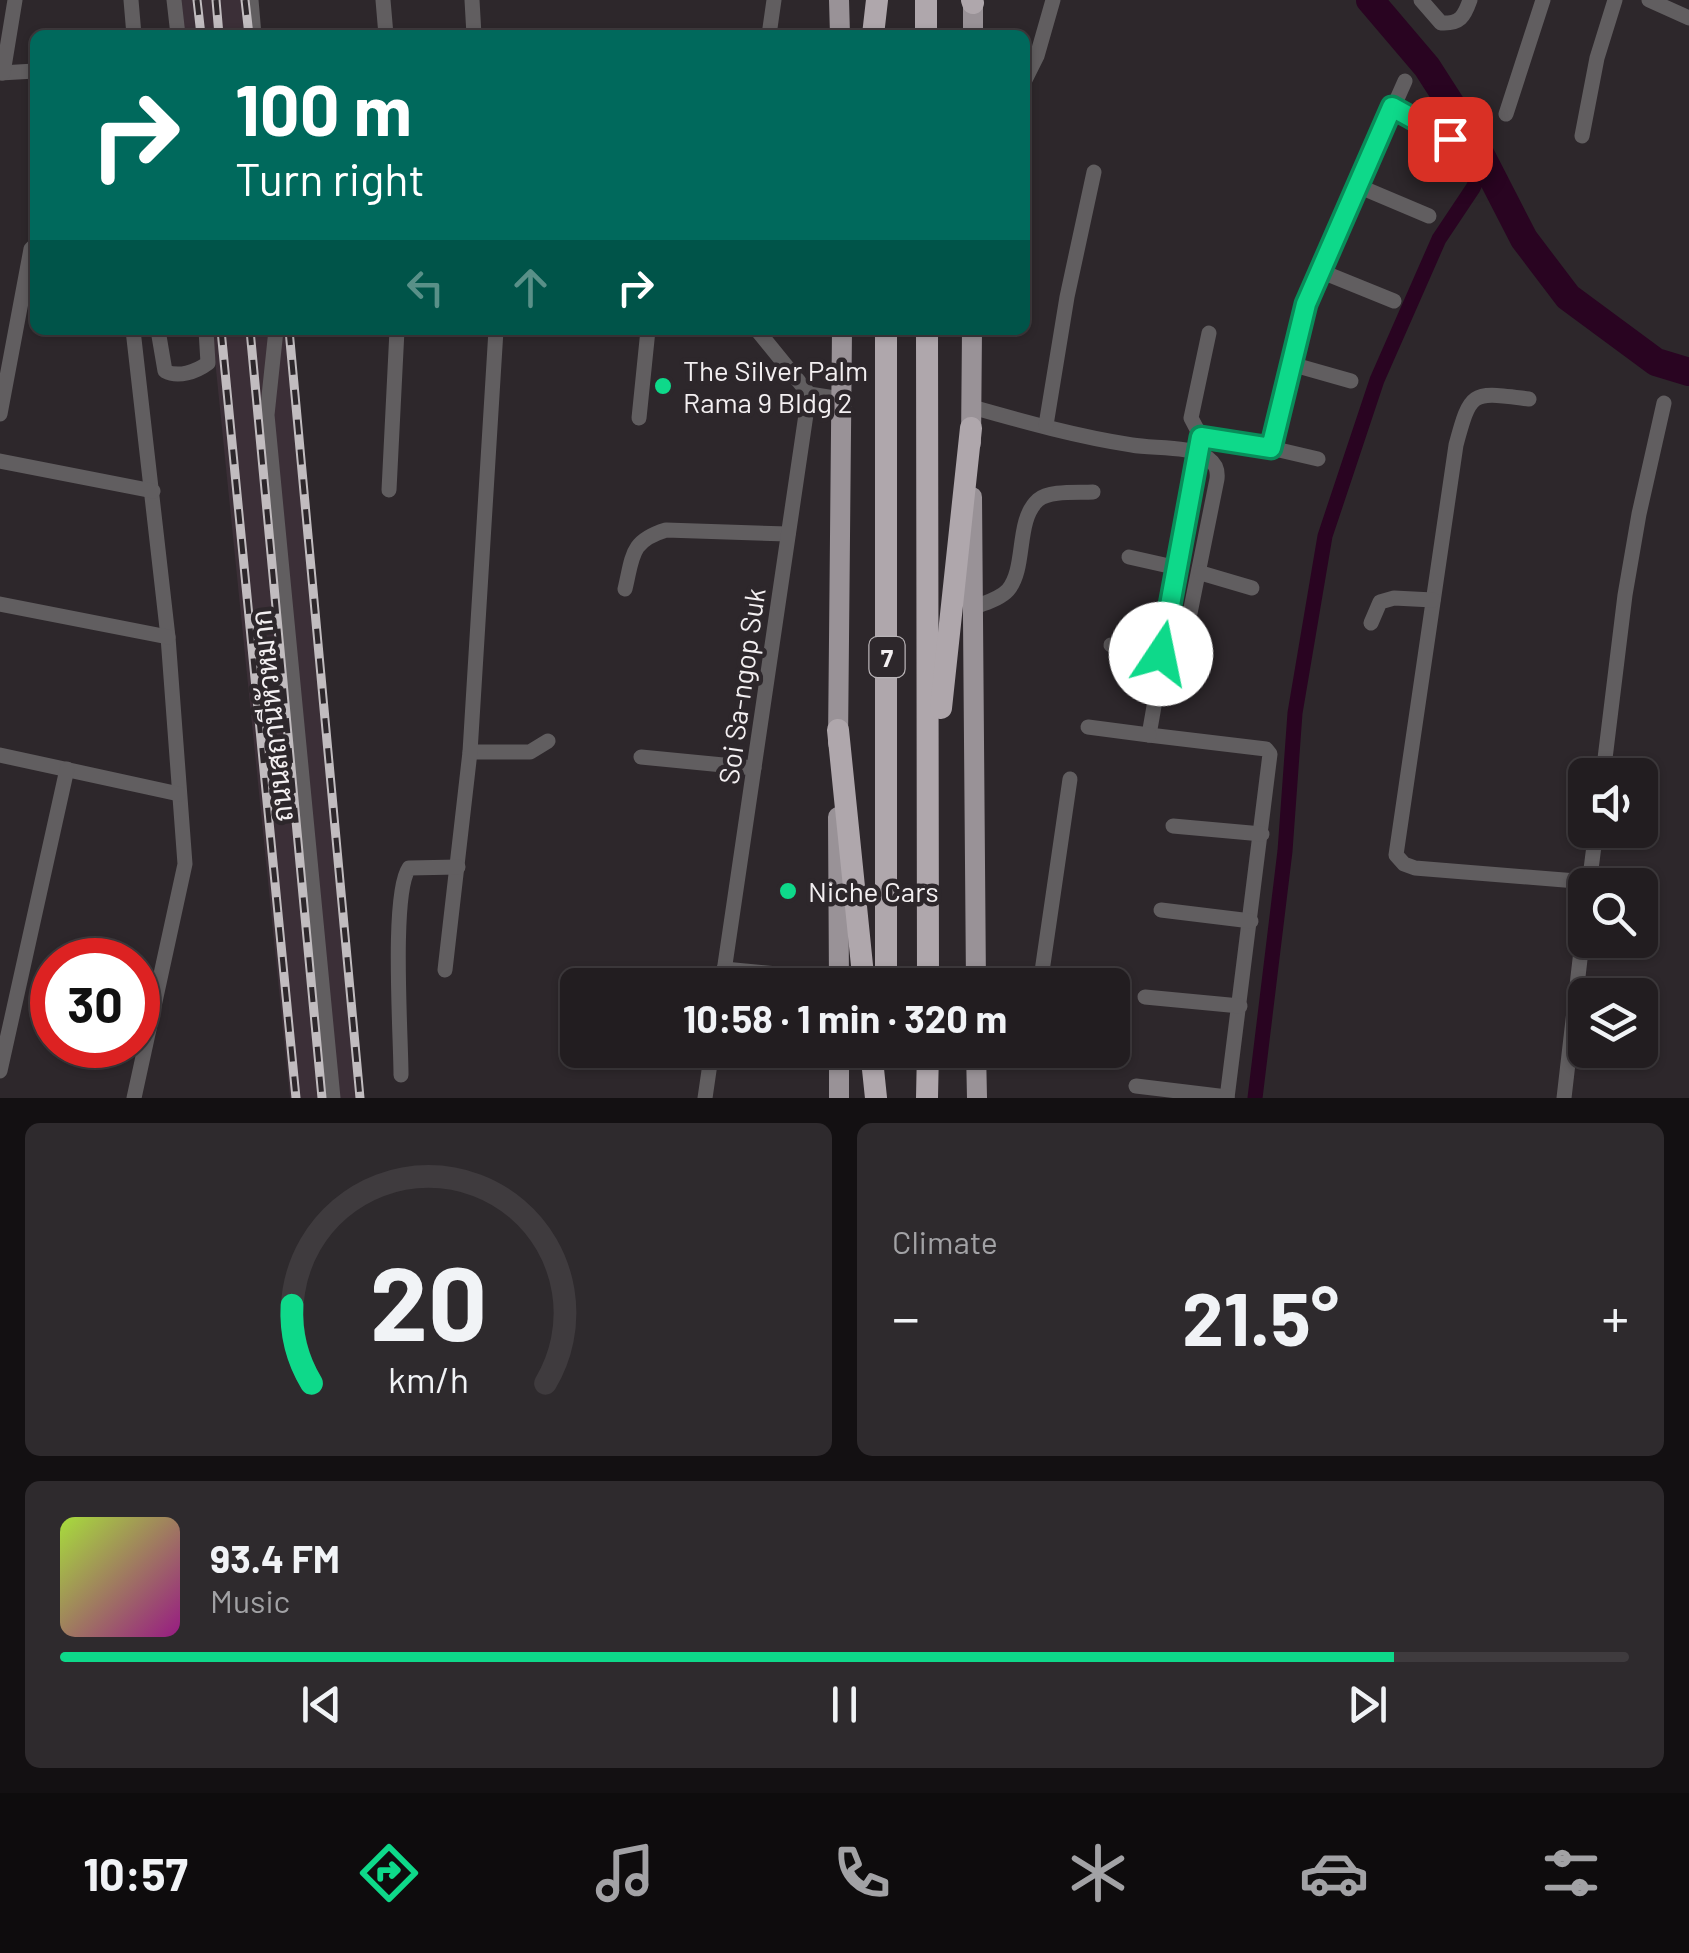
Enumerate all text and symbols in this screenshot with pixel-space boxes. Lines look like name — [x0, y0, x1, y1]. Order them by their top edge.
text: 100 m — [235, 66, 412, 150]
icon: right — [70, 70, 200, 200]
pin — [1408, 97, 1493, 182]
icon: arrive — [1423, 112, 1478, 167]
text: Turn right — [235, 151, 425, 205]
icon: left — [398, 260, 453, 315]
icon: ahead — [503, 260, 558, 315]
icon: right — [608, 260, 663, 315]
place label: The Silver Palm Rama 9 Bldg 2 — [683, 353, 868, 419]
marker: The Silver Palm Rama 9 Bldg 2 — [652, 375, 674, 397]
street label: Soi Sa-ngop Suk — [710, 586, 772, 786]
position arrow — [1109, 602, 1213, 706]
street label: ถนนสถานีหัวหมาก — [243, 608, 299, 824]
road number: 7 — [870, 637, 904, 677]
map controls — [1568, 758, 1658, 1068]
button: sound — [1568, 758, 1658, 848]
button: search — [1568, 868, 1658, 958]
place label: Niche Cars — [808, 874, 939, 908]
marker: Niche Cars — [777, 880, 799, 902]
speed limit sign: 30 — [30, 938, 160, 1068]
button: layers — [1568, 978, 1658, 1068]
text: 10:58 · 1 min · 320 m — [683, 995, 1007, 1041]
text: Climate — [892, 1222, 998, 1260]
text: 20 — [370, 1237, 487, 1362]
text: 21.5° — [1182, 1271, 1339, 1361]
text: − — [892, 1283, 920, 1349]
text: + — [1601, 1283, 1629, 1349]
text: km/h — [388, 1357, 469, 1400]
text: 93.4 FM — [210, 1535, 340, 1581]
text: Music — [210, 1581, 290, 1619]
icon: previous — [294, 1677, 349, 1732]
icon: pause — [817, 1677, 872, 1732]
icon: next — [1340, 1677, 1395, 1732]
icon: directions — [354, 1838, 424, 1908]
icon: music — [590, 1838, 660, 1908]
icon: phone — [827, 1838, 897, 1908]
icon: climate — [1063, 1838, 1133, 1908]
icon: car — [1299, 1838, 1369, 1908]
icon: filters — [1536, 1838, 1606, 1908]
text: 10:57 — [83, 1846, 188, 1900]

